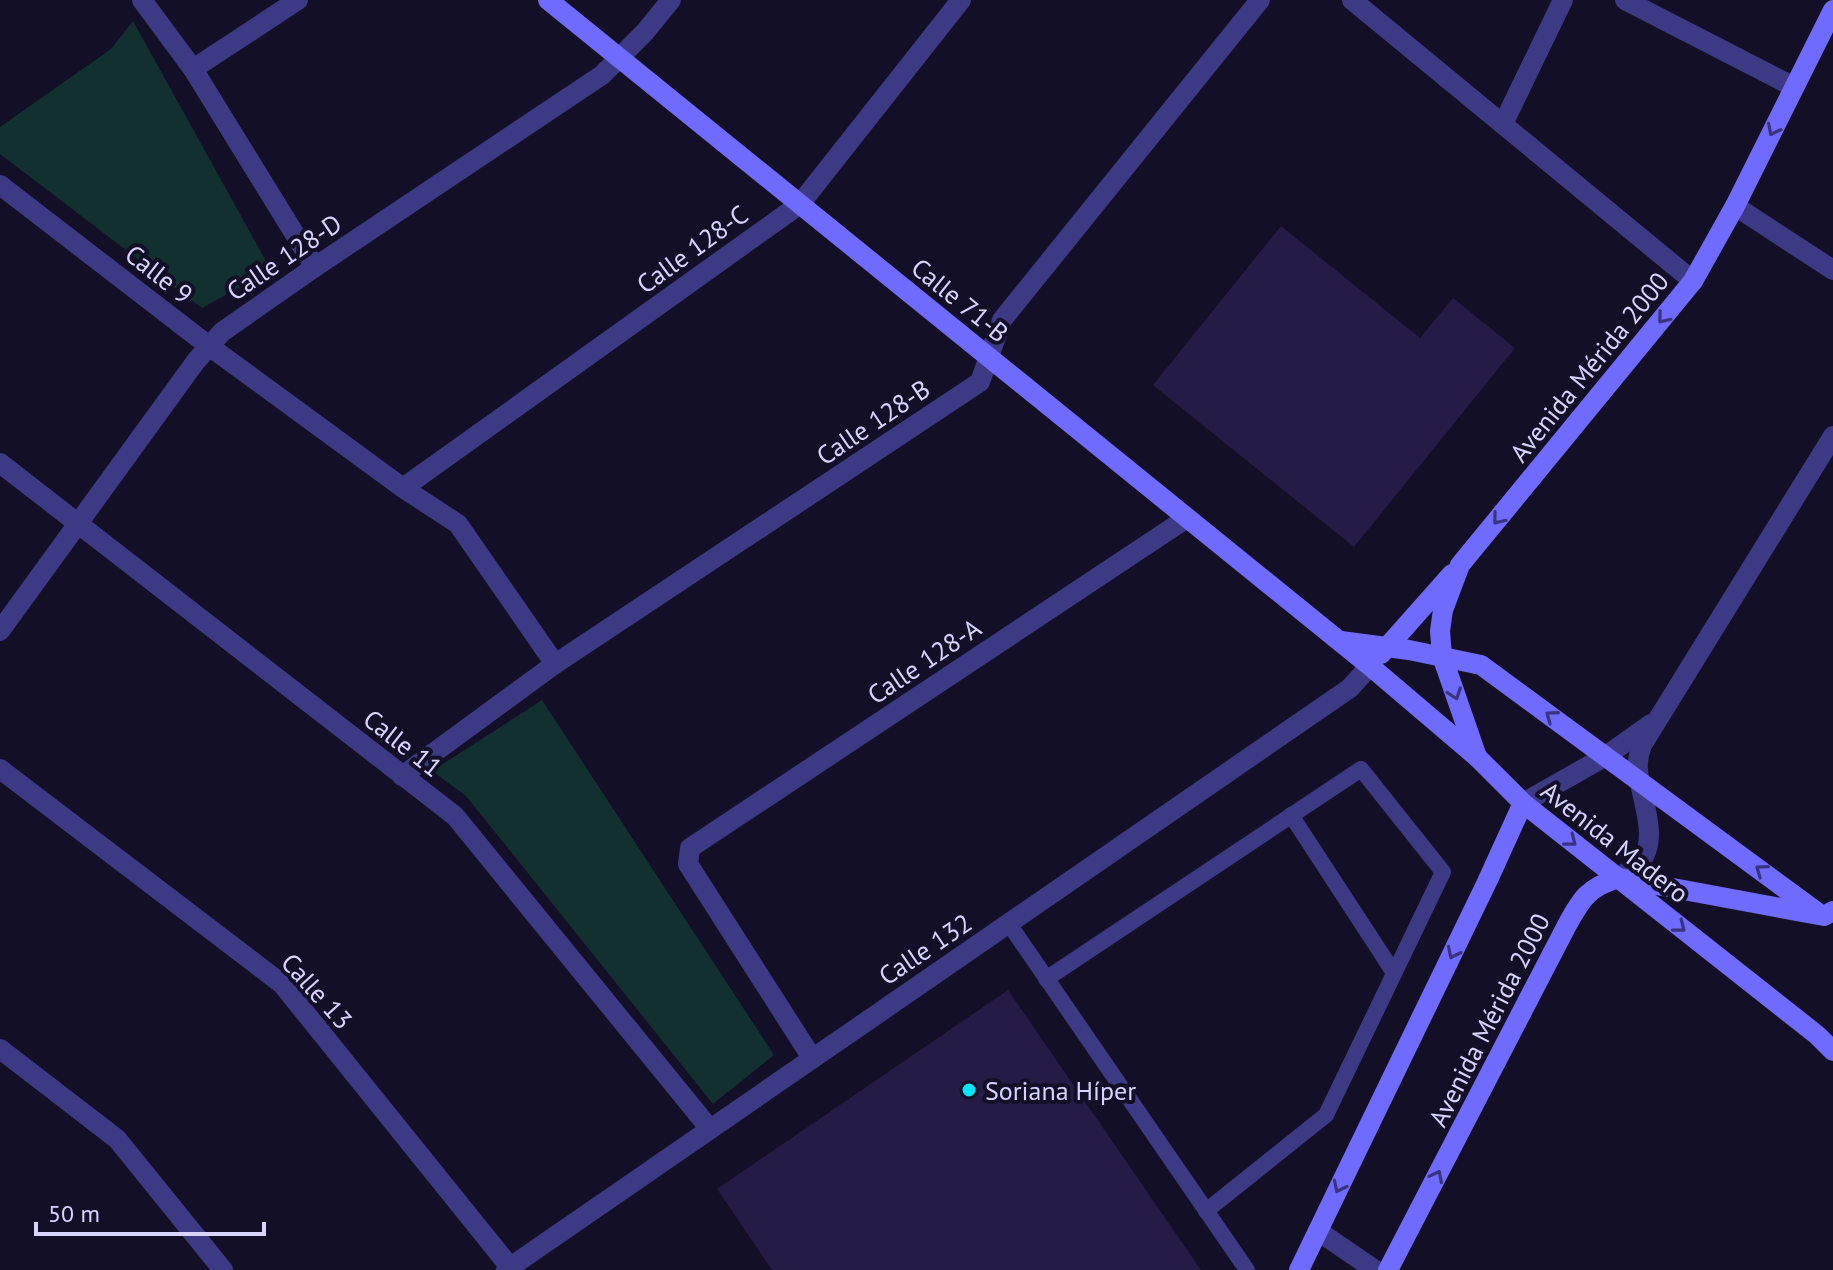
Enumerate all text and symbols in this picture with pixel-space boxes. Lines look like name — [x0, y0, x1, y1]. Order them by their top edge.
one-way arrow — [1767, 121, 1783, 136]
street label: Calle 128-C — [630, 198, 754, 300]
street label: Calle 128-D — [220, 207, 348, 307]
street label: Calle 9 — [119, 237, 199, 311]
street label: Calle 71-B — [905, 251, 1015, 349]
street label: Avenida Mérida 2000 — [1502, 265, 1676, 469]
one-way arrow — [1658, 309, 1673, 323]
street label: Calle 128-B — [810, 372, 936, 472]
one-way arrow — [1493, 510, 1508, 524]
street label: Calle 128-A — [861, 611, 987, 711]
one-way arrow — [1445, 686, 1462, 700]
street label: Calle 11 — [357, 702, 449, 784]
one-way arrow — [1546, 711, 1560, 726]
street label: Avenida Madero — [1535, 774, 1695, 910]
one-way arrow — [1562, 831, 1577, 845]
one-way arrow — [1755, 865, 1769, 880]
street label: Calle 132 — [872, 906, 978, 992]
street label: Avenida Mérida 2000 — [1421, 908, 1557, 1132]
one-way arrow — [1671, 917, 1686, 931]
one-way arrow — [1447, 944, 1463, 959]
street label: Calle 13 — [274, 946, 360, 1036]
place label: Soriana Híper — [985, 1074, 1136, 1107]
marker: Soriana Híper — [960, 1081, 978, 1099]
one-way arrow — [1427, 1169, 1443, 1184]
one-way arrow — [1334, 1178, 1349, 1193]
scale bar — [36, 1186, 264, 1236]
text: 50 m — [48, 1198, 100, 1229]

